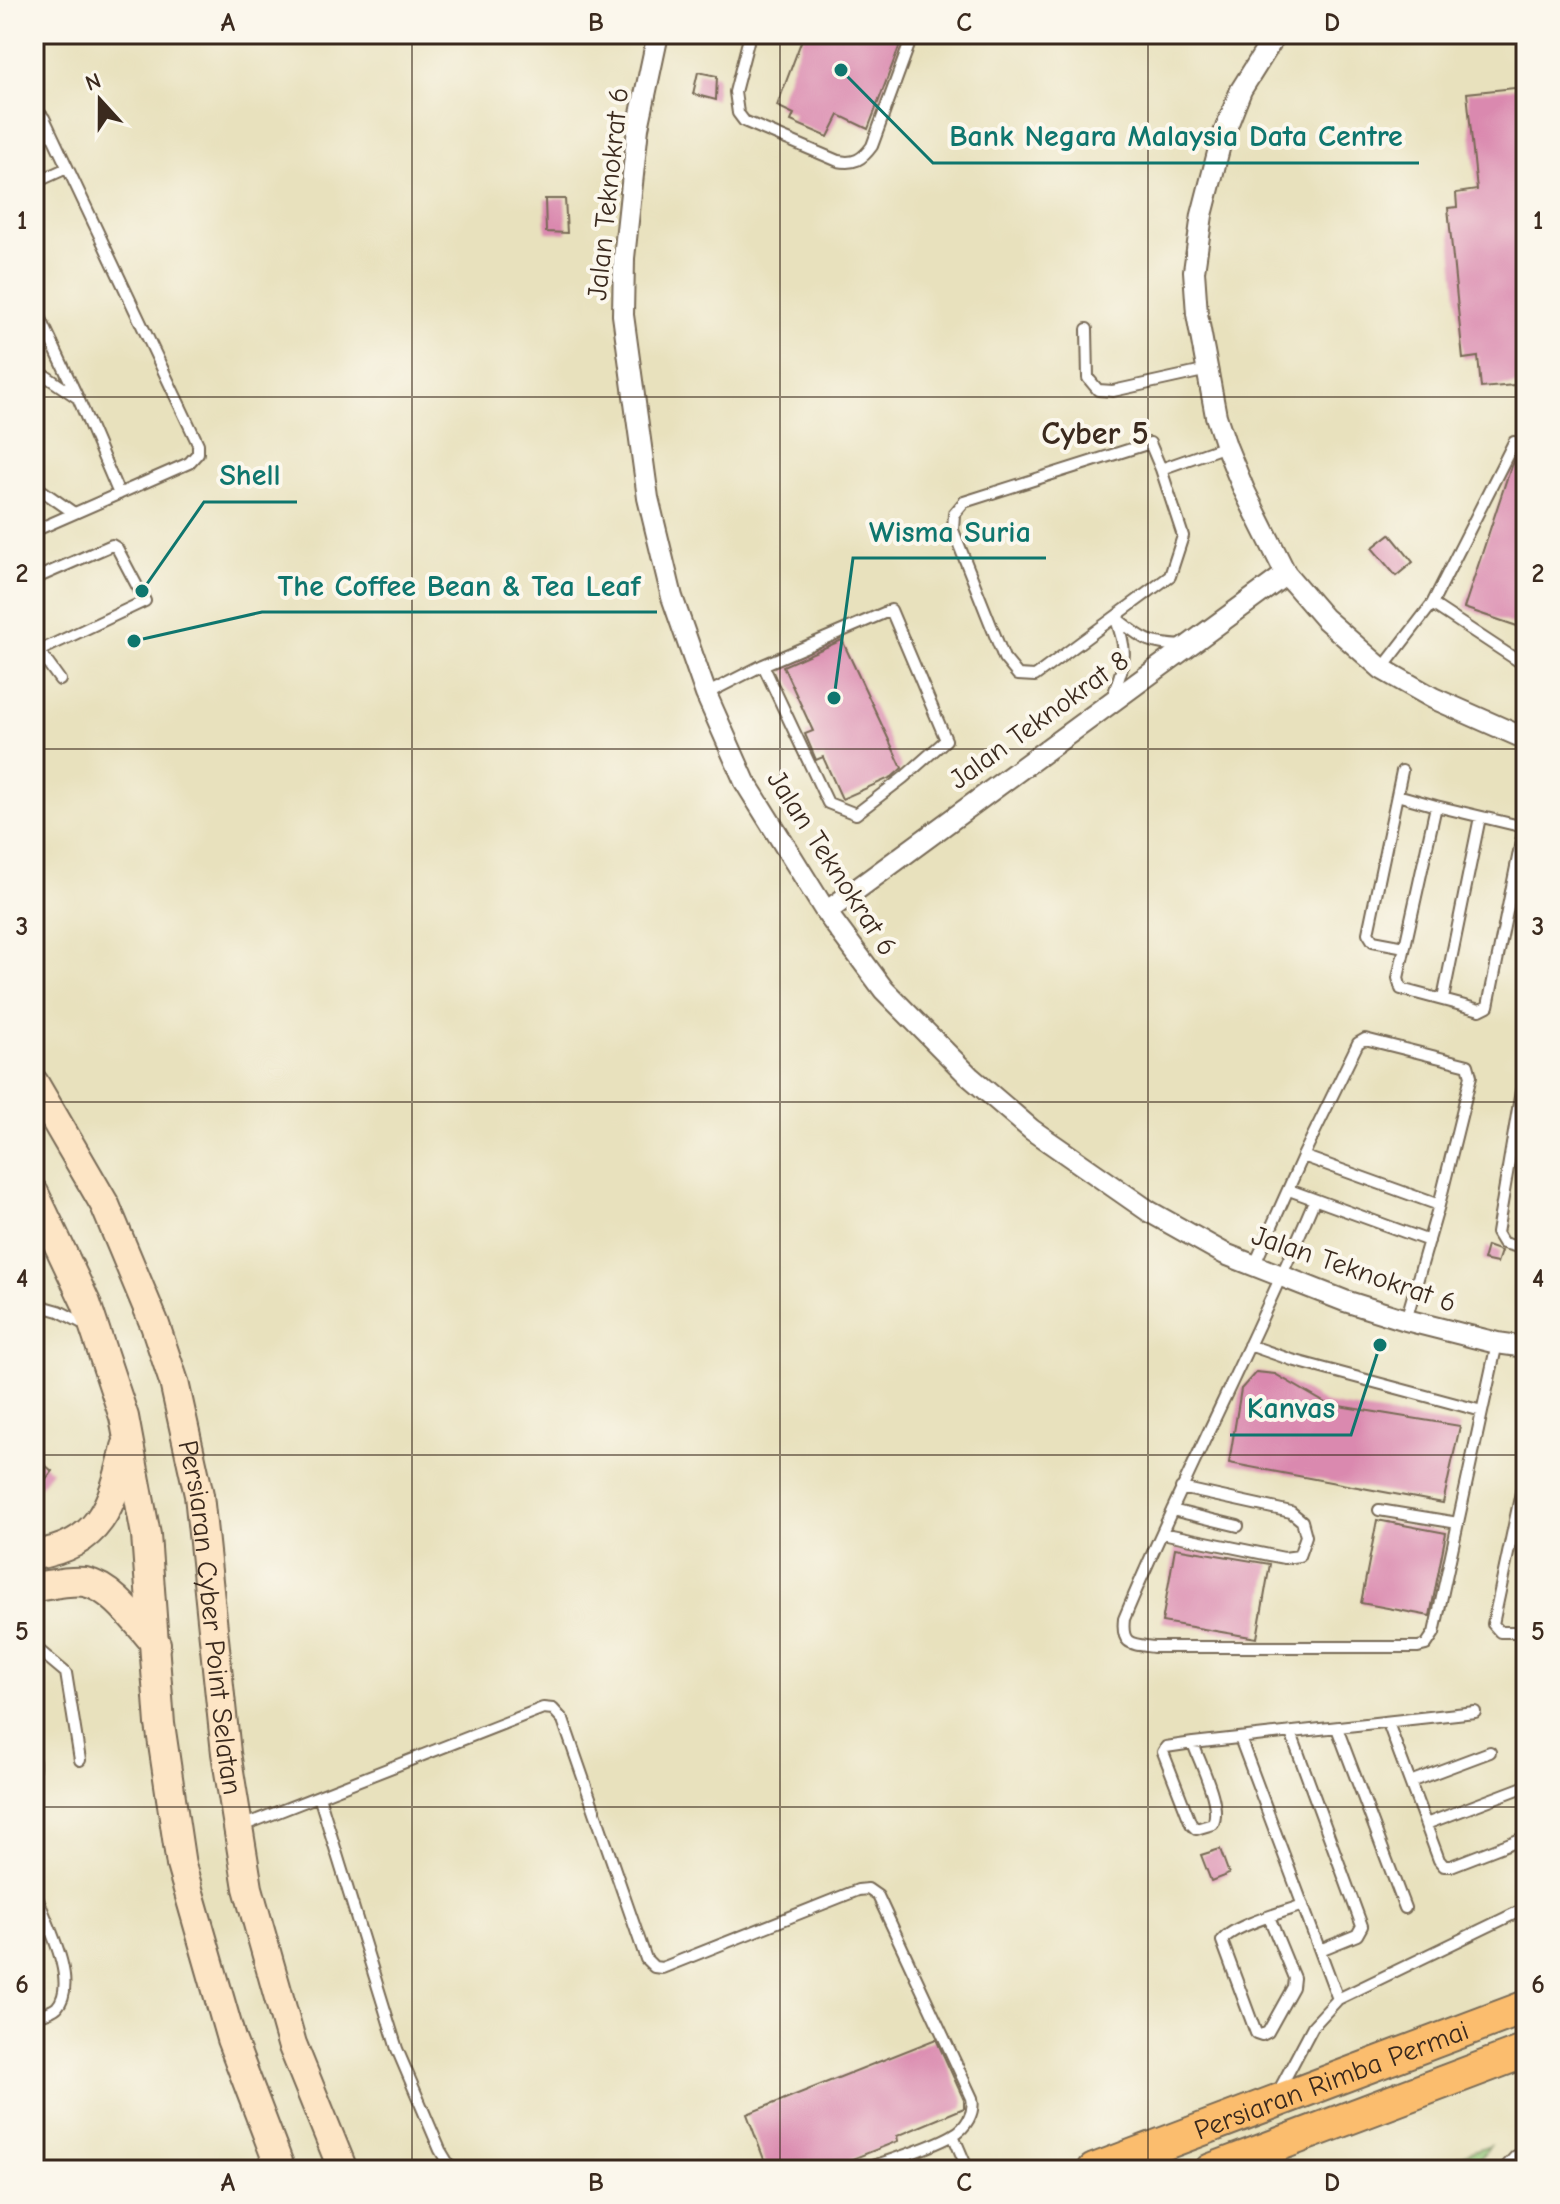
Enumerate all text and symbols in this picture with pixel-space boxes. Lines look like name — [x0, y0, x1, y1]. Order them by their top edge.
text: A — [221, 8, 236, 38]
text: B — [588, 8, 604, 38]
text: C — [956, 8, 972, 38]
text: D — [1324, 8, 1340, 38]
north arrow — [60, 60, 140, 140]
text: N — [82, 68, 105, 97]
street label: Jalan Teknokrat 6 — [581, 86, 635, 302]
callout: Bank Negara Malaysia Data Centre — [933, 109, 1419, 163]
text: Bank Negara Malaysia Data Centre — [949, 119, 1403, 154]
text: 1 — [17, 206, 27, 236]
text: 1 — [1533, 206, 1543, 236]
district label: Cyber 5 — [1041, 415, 1149, 452]
callout: Shell — [204, 448, 297, 502]
text: Shell — [219, 458, 281, 493]
callout: Wisma Suria — [853, 504, 1046, 558]
text: Wisma Suria — [869, 515, 1031, 550]
callout: The Coffee Bean & Tea Leaf — [262, 558, 657, 612]
text: 2 — [16, 559, 28, 589]
text: 2 — [1532, 559, 1544, 589]
text: The Coffee Bean & Tea Leaf — [278, 569, 642, 604]
street label: Jalan Teknokrat 8 — [943, 644, 1135, 796]
street label: Jalan Teknokrat 6 — [760, 765, 904, 961]
text: 3 — [16, 912, 28, 942]
text: 3 — [1532, 912, 1544, 942]
street label: Jalan Teknokrat 6 — [1248, 1219, 1460, 1319]
text: 4 — [16, 1264, 28, 1294]
text: 4 — [1532, 1264, 1544, 1294]
callout: Kanvas — [1230, 1381, 1351, 1435]
text: Kanvas — [1247, 1391, 1335, 1426]
street label: Persiaran Cyber Point Selatan — [171, 1437, 249, 1797]
text: 5 — [15, 1617, 29, 1647]
text: 5 — [1531, 1617, 1545, 1647]
text: 6 — [15, 1970, 29, 2000]
text: 6 — [1531, 1970, 1545, 2000]
street label: Persiaran Rimba Permai — [1190, 2014, 1473, 2147]
text: A — [221, 2168, 236, 2198]
text: B — [588, 2168, 604, 2198]
text: C — [956, 2168, 972, 2198]
text: D — [1324, 2168, 1340, 2198]

